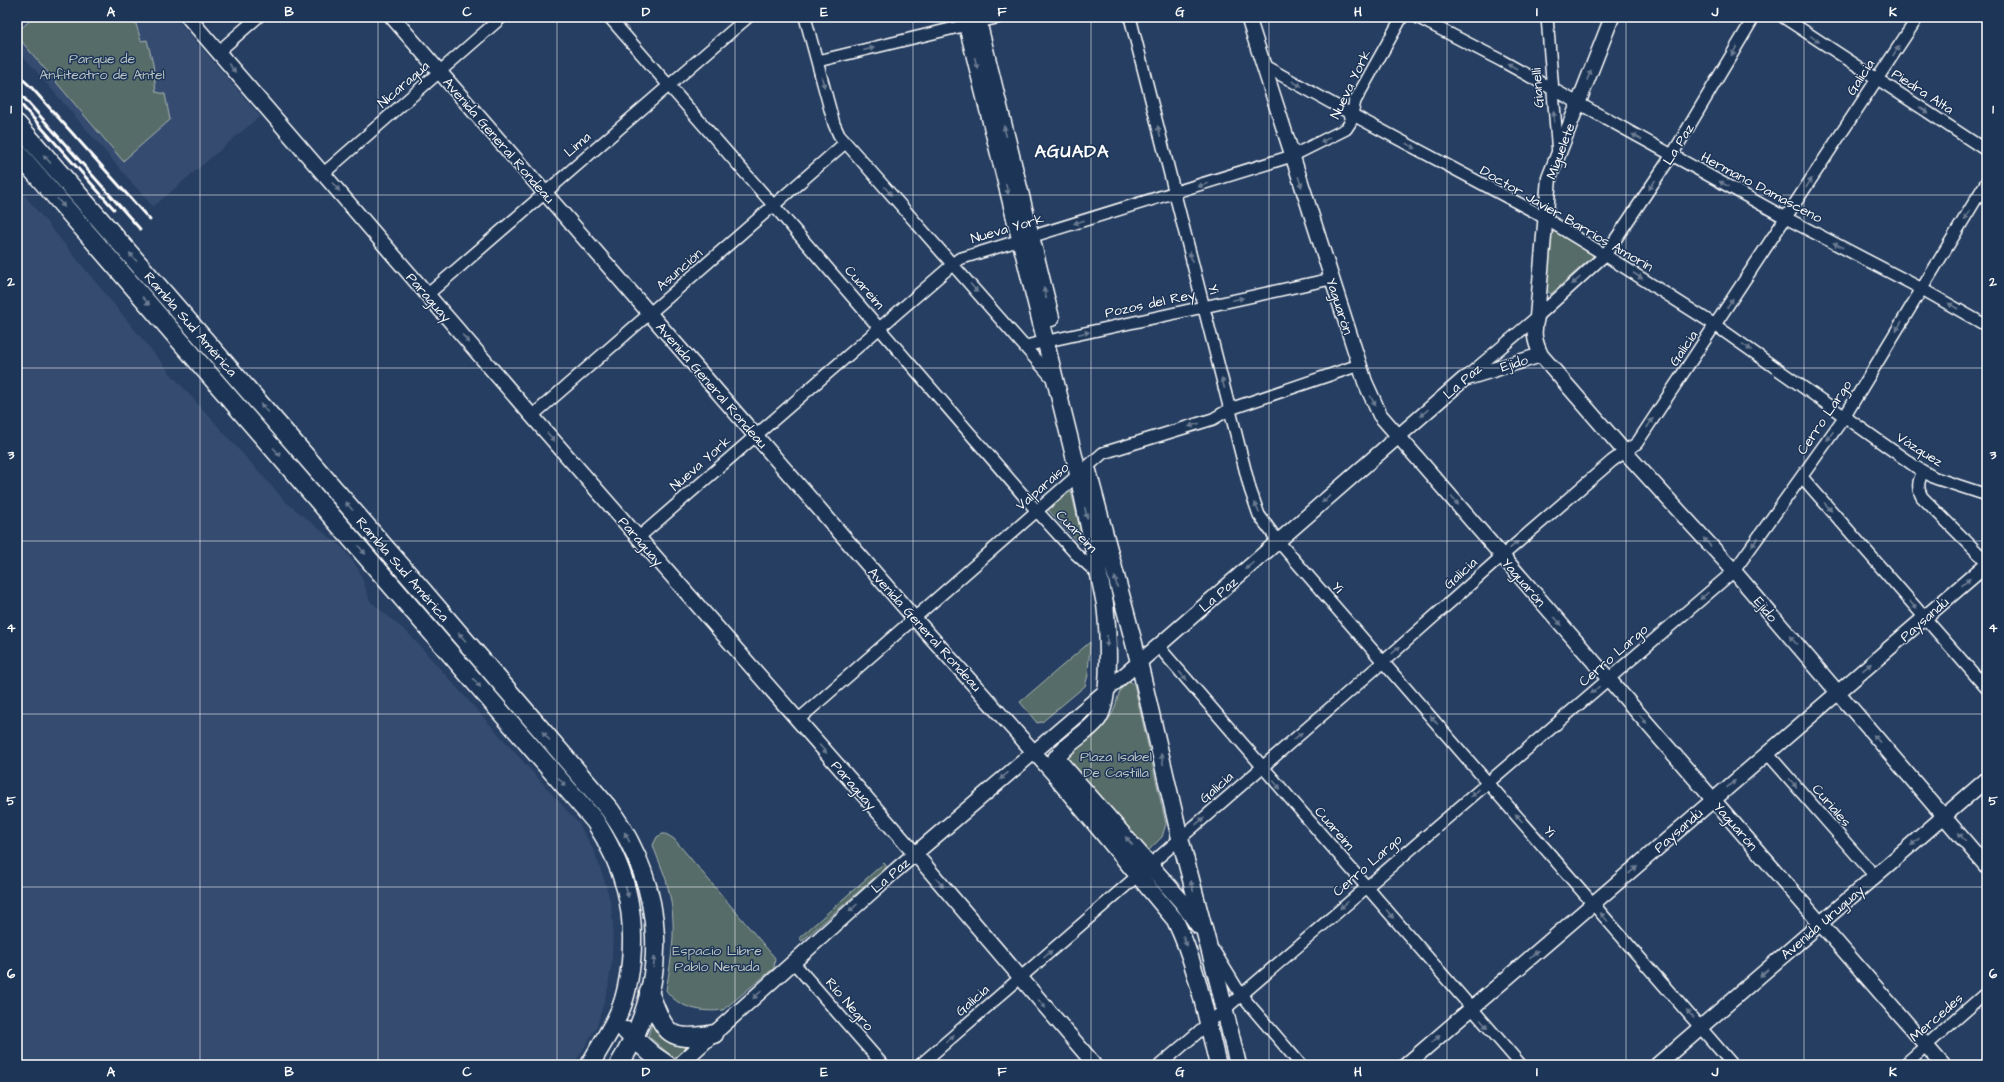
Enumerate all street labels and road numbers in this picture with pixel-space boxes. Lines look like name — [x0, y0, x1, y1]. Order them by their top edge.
street label: Nueva York — [1325, 46, 1377, 123]
street label: Nicaragua — [373, 56, 434, 113]
street label: Galicia — [1842, 56, 1880, 99]
street label: Piedra Alta — [1888, 64, 1957, 119]
street label: Gianelli — [1527, 67, 1549, 109]
street label: Avenida General Rondeau — [438, 73, 559, 208]
street label: Miguelete — [1542, 120, 1581, 182]
street label: La Paz — [1658, 120, 1699, 169]
street label: Lima — [560, 127, 595, 162]
street label: Hermano Damasceno — [1697, 147, 1826, 228]
street label: Doctor Javier Barrios Amorín — [1476, 161, 1657, 277]
street label: Nueva York — [968, 209, 1047, 249]
street label: Asunción — [652, 244, 707, 296]
street label: Cuareim — [839, 261, 889, 314]
street label: Rambla Sud América — [139, 268, 241, 381]
street label: Paraguay — [401, 268, 456, 327]
street label: Yaguarón — [1320, 275, 1358, 337]
street label: Yi — [1202, 282, 1224, 296]
street label: Pozos del Rey — [1103, 285, 1198, 323]
street label: Avenida General Rondeau — [651, 318, 772, 453]
street label: Galicia — [1665, 327, 1703, 370]
street label: Ejido — [1498, 350, 1531, 378]
street label: La Paz — [1439, 359, 1486, 404]
street label: Cerro Largo — [1792, 376, 1857, 459]
street label: Vázquez — [1892, 428, 1947, 472]
street label: Nueva York — [666, 431, 736, 496]
street label: Valparaíso — [1012, 458, 1074, 516]
street label: Cuareim — [1051, 506, 1102, 558]
street label: Paraguay — [613, 512, 668, 571]
street label: Rambla Sud América — [351, 513, 453, 626]
street label: Galicia — [1439, 553, 1482, 594]
street label: Yaguarón — [1496, 554, 1550, 611]
street label: Avenida General Rondeau — [863, 563, 986, 696]
street label: La Paz — [1195, 572, 1242, 617]
street label: Yi — [1327, 577, 1348, 598]
street label: Ejido — [1749, 593, 1782, 627]
street label: Paysandú — [1896, 593, 1954, 647]
street label: Cerro Largo — [1575, 620, 1653, 692]
street label: Paraguay — [826, 756, 881, 815]
street label: Galicia — [1195, 767, 1238, 808]
street label: Curiales — [1807, 780, 1855, 831]
street label: Yaguarón — [1708, 798, 1762, 855]
street label: Cuareim — [1309, 802, 1359, 855]
street label: Paysandú — [1650, 804, 1708, 858]
street label: Yi — [1539, 821, 1560, 842]
street label: Cerro Largo — [1329, 830, 1407, 902]
street label: La Paz — [867, 853, 914, 898]
street label: Avenida Uruguay — [1777, 881, 1869, 965]
street label: Río Negro — [820, 974, 878, 1036]
street label: Galicia — [951, 980, 994, 1021]
street label: Mercedes — [1906, 989, 1968, 1047]

